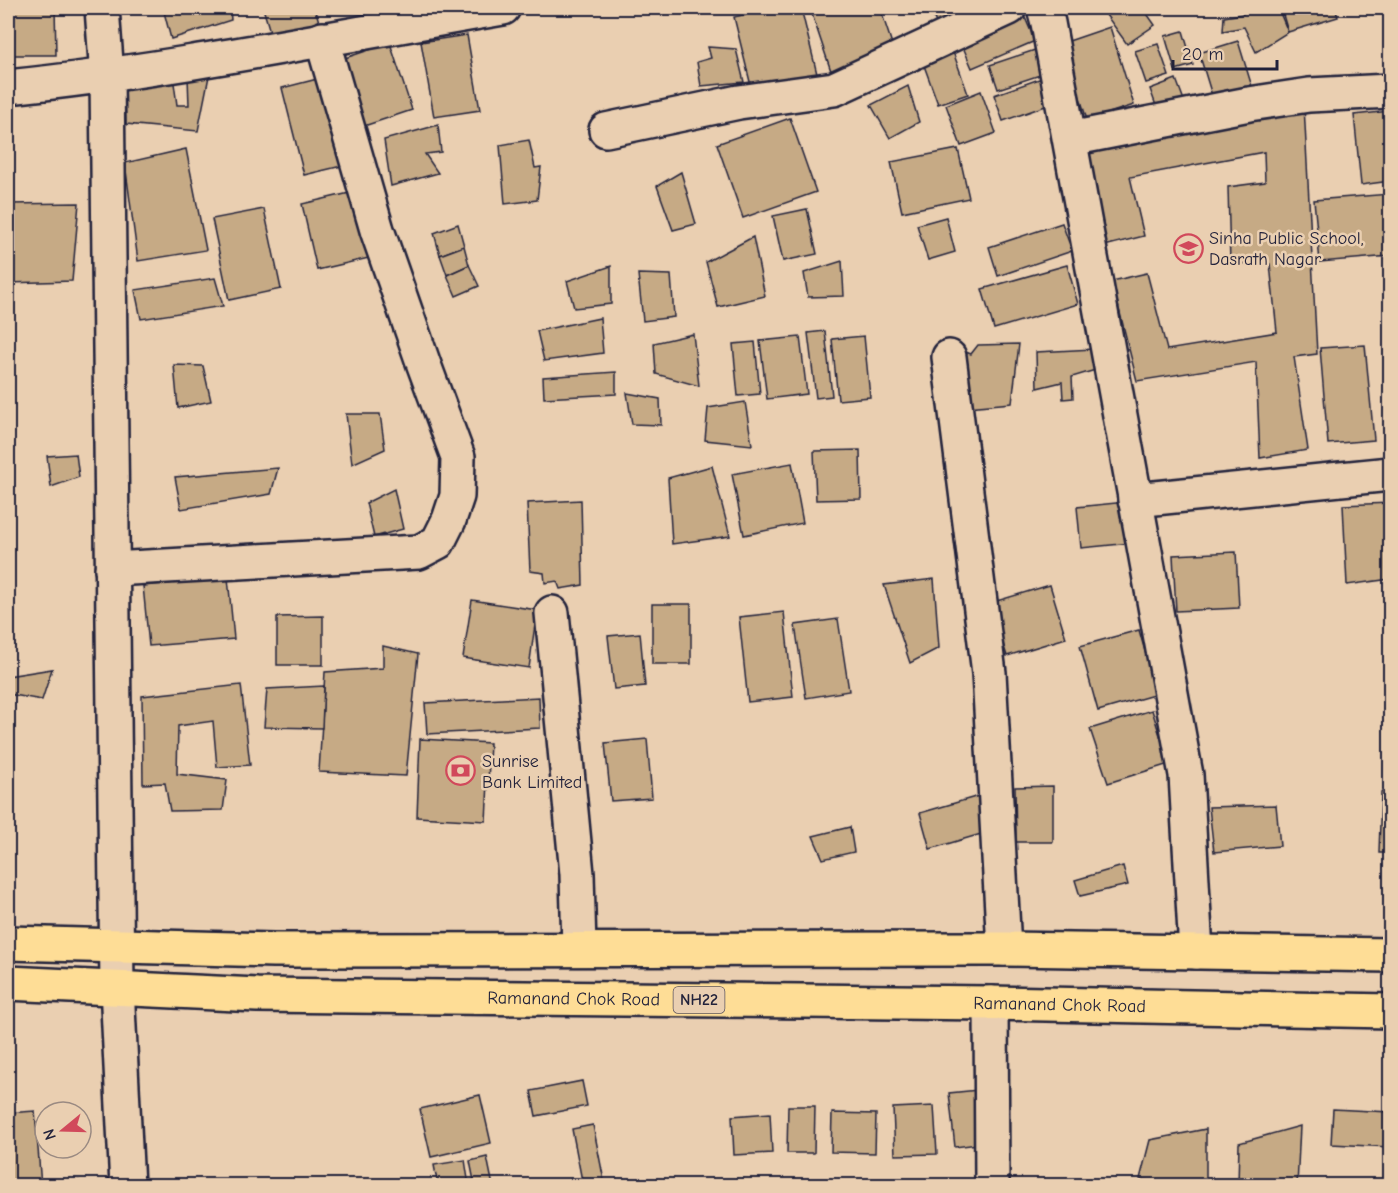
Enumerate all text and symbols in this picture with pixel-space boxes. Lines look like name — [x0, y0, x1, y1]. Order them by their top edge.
scale bar — [1173, 33, 1276, 71]
text: 20 m — [1182, 44, 1223, 65]
place label: Sinha Public School, Dasrath Nagar — [1209, 228, 1364, 270]
school or university icon: Sinha Public School, Dasrath Nagar — [1172, 232, 1204, 264]
place label: Sunrise Bank Limited — [482, 751, 582, 793]
bank icon: Sunrise Bank Limited — [445, 755, 477, 787]
street label: Ramanand Chok Road — [487, 987, 660, 1010]
road number: NH22 — [674, 987, 724, 1013]
street label: Ramanand Chok Road — [973, 992, 1146, 1017]
north arrow — [33, 1100, 93, 1160]
text: N — [40, 1127, 60, 1142]

